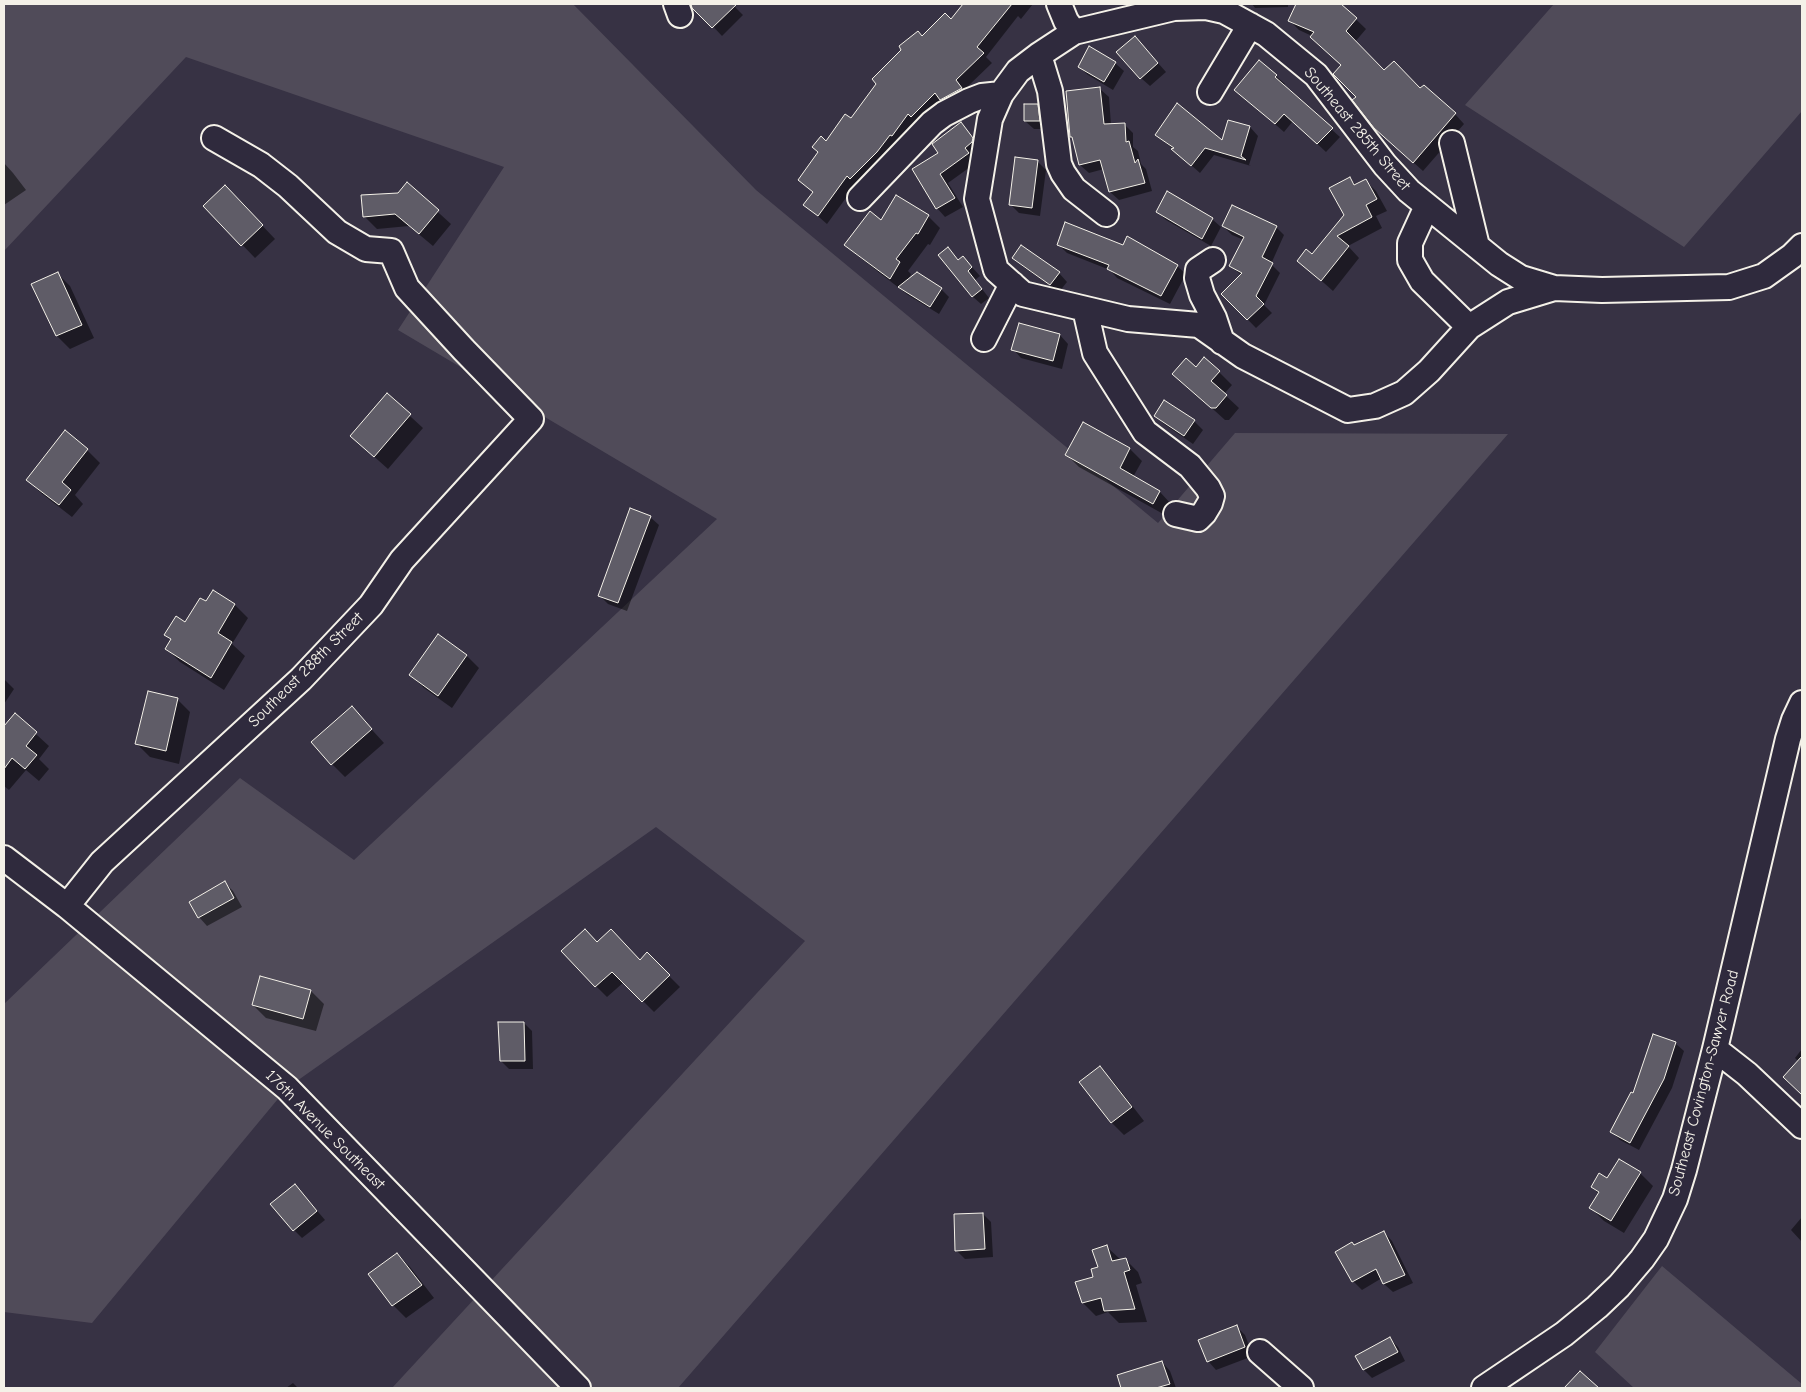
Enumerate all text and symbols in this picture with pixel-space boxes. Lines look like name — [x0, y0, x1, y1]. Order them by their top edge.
street label: Southeast 285th Street — [1300, 63, 1414, 195]
street label: Southeast 288th Street — [244, 608, 368, 732]
street label: Southeast Covington-Sawyer Road — [1665, 968, 1743, 1198]
street label: 176th Avenue Southeast — [261, 1066, 389, 1194]

